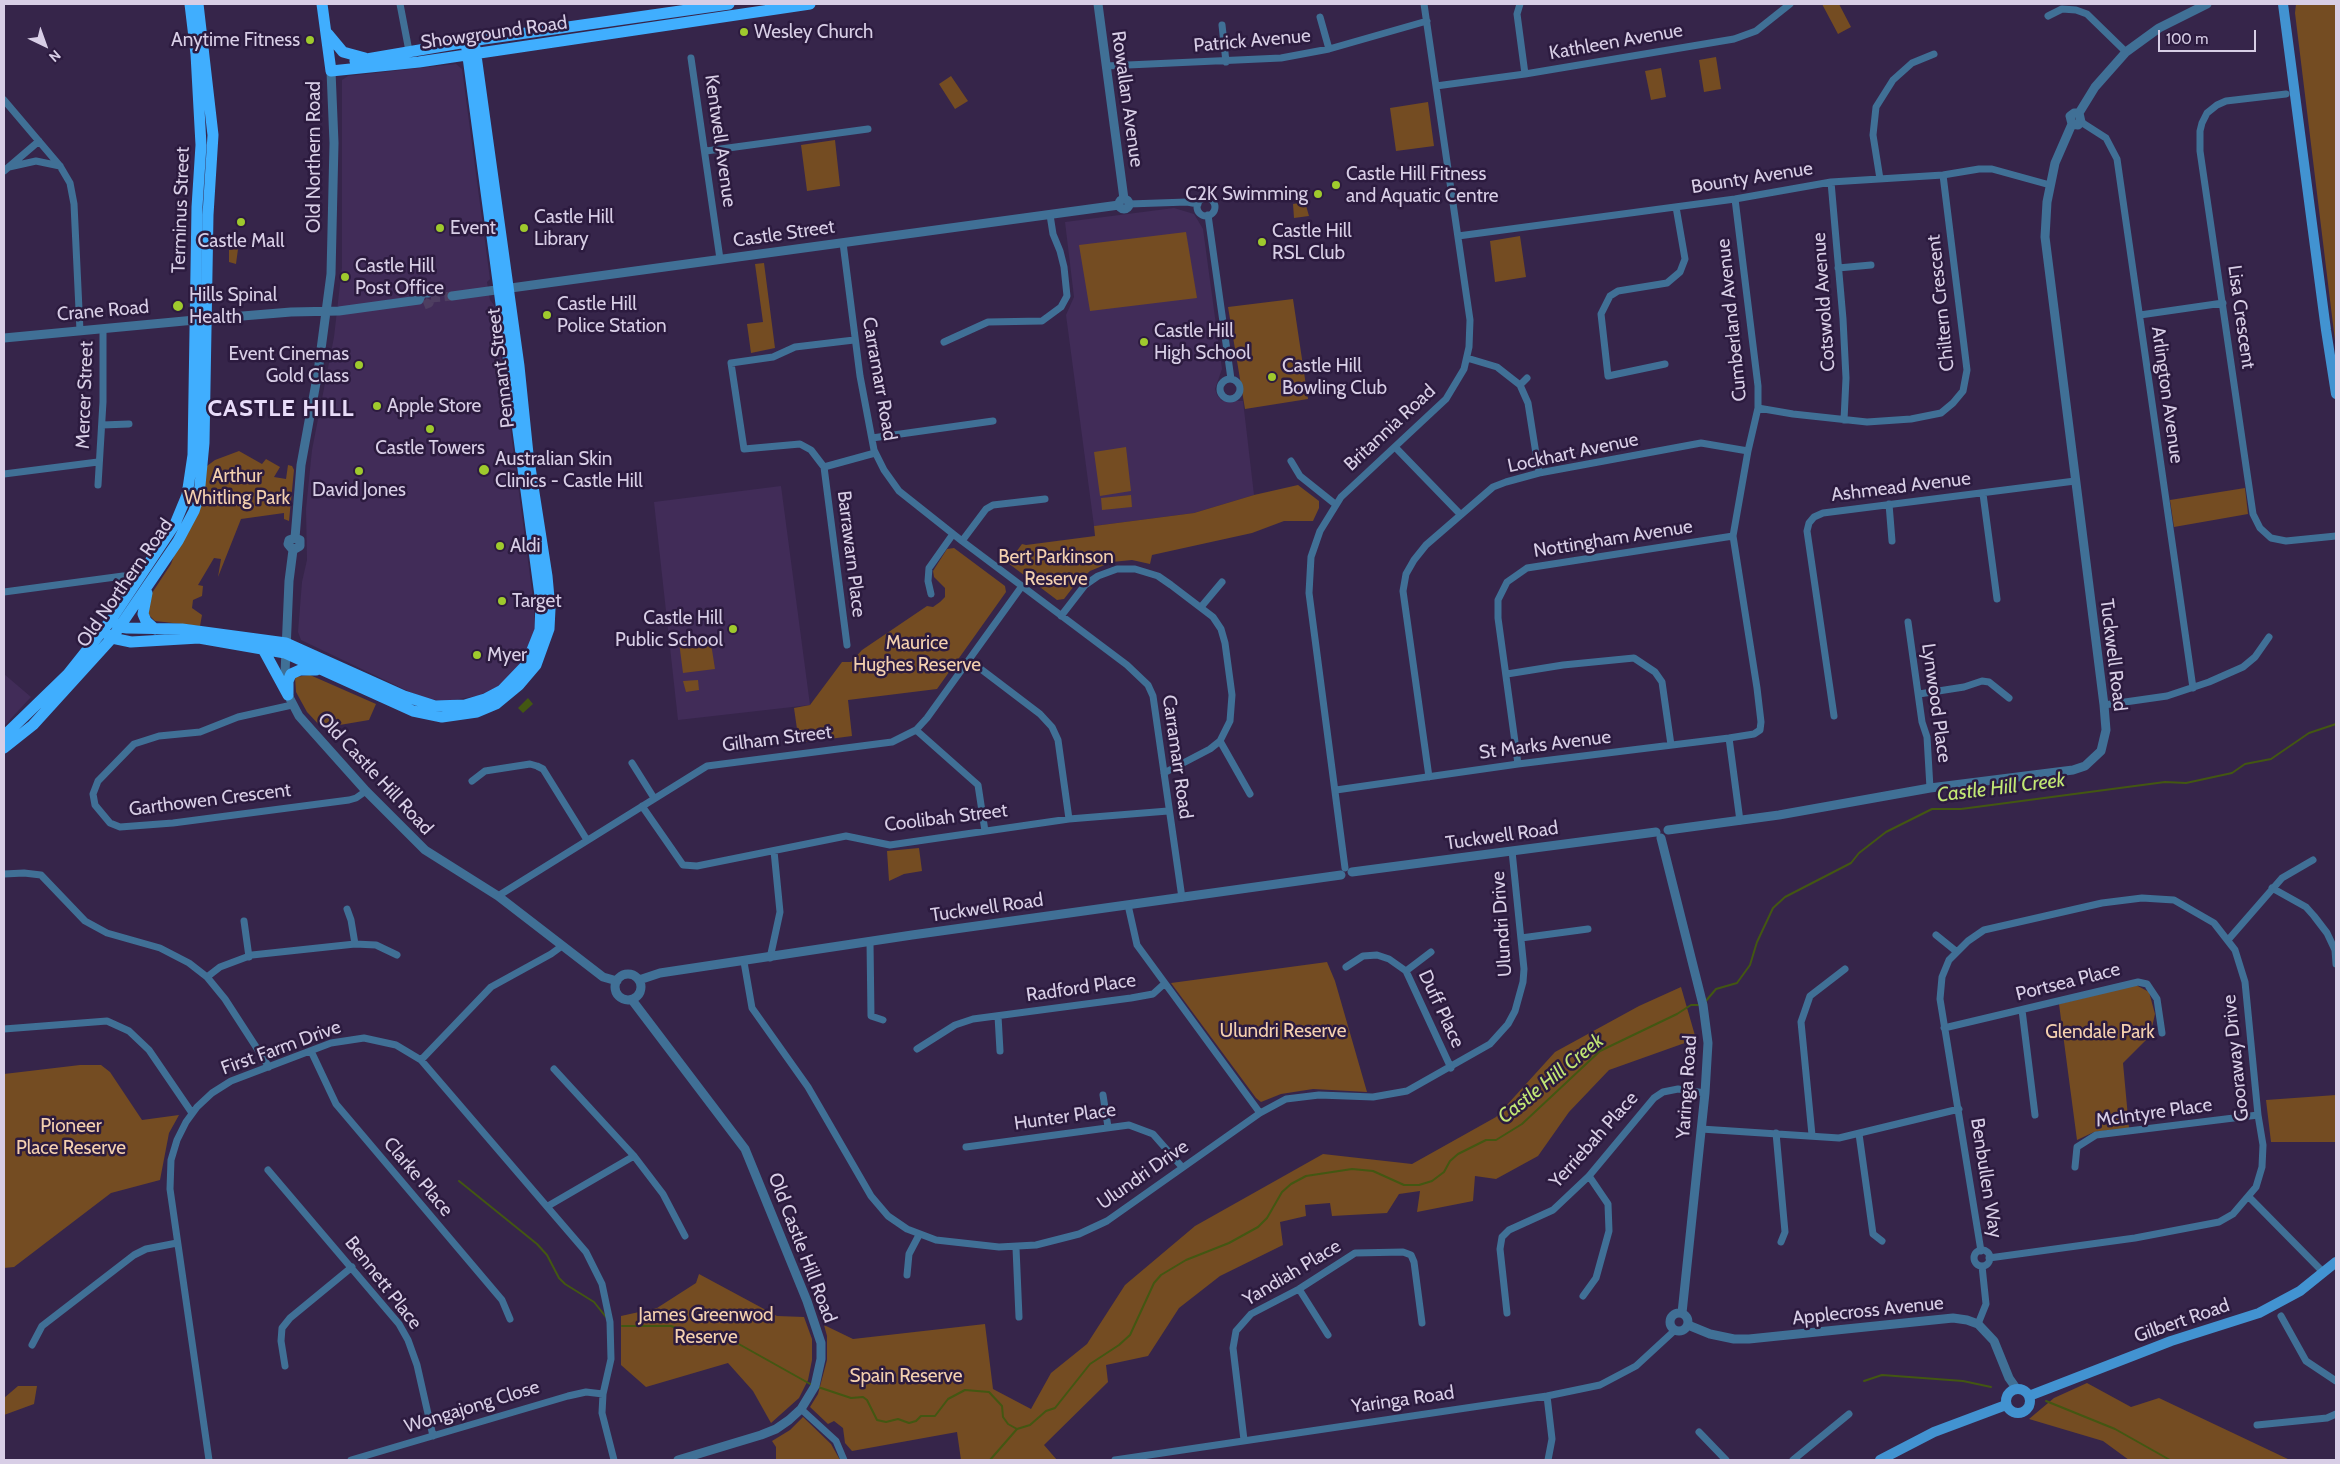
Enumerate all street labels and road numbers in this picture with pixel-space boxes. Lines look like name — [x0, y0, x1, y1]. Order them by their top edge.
street label: Showground Road — [419, 11, 569, 55]
street label: Kathleen Avenue — [1547, 19, 1685, 65]
street label: Patrick Avenue — [1192, 25, 1312, 57]
street label: Rowallan Avenue — [1106, 29, 1148, 169]
street label: Kentwell Avenue — [699, 73, 741, 209]
street label: Old Northern Road — [303, 81, 325, 233]
street label: Terminus Street — [167, 146, 195, 274]
street label: Bounty Avenue — [1690, 157, 1814, 199]
street label: Castle Street — [732, 216, 836, 252]
street label: Cotswold Avenue — [1808, 232, 1840, 372]
street label: Chiltern Crescent — [1922, 233, 1960, 373]
street label: Cumberland Avenue — [1712, 237, 1752, 403]
street label: Lisa Crescent — [2222, 264, 2260, 370]
street label: Crane Road — [56, 296, 150, 326]
street label: Pennant Street — [482, 307, 520, 429]
street label: Carramarr Road — [857, 315, 901, 443]
street label: Arlington Avenue — [2146, 325, 2188, 465]
street label: Mercer Street — [72, 341, 98, 449]
street label: Britannia Road — [1340, 380, 1440, 476]
street label: Lockhart Avenue — [1505, 428, 1641, 478]
street label: Ashmead Avenue — [1830, 467, 1972, 507]
street label: Barrawarn Place — [832, 489, 870, 619]
street label: Old Northern Road — [72, 514, 178, 652]
street label: Nottingham Avenue — [1532, 515, 1694, 563]
street label: Tuckwell Road — [2095, 597, 2131, 713]
street label: Lynwood Place — [1916, 642, 1956, 764]
street label: Carramarr Road — [1157, 693, 1197, 821]
street label: Old Castle Hill Road — [312, 708, 438, 840]
street label: Gilham Street — [721, 721, 833, 757]
street label: St Marks Avenue — [1478, 726, 1612, 764]
street label: Garthowen Crescent — [128, 779, 292, 821]
street label: Coolibah Street — [883, 799, 1009, 837]
street label: Tuckwell Road — [1444, 817, 1560, 855]
street label: Ulundri Drive — [1487, 870, 1517, 978]
street label: Tuckwell Road — [929, 889, 1045, 927]
street label: Portsea Place — [2013, 958, 2123, 1006]
street label: Duff Place — [1413, 967, 1469, 1051]
street label: Radford Place — [1025, 969, 1137, 1007]
street label: Gooraway Drive — [2218, 994, 2254, 1122]
street label: First Farm Drive — [218, 1016, 344, 1080]
street label: Yaringa Road — [1672, 1035, 1702, 1139]
street label: Yerriebah Place — [1545, 1087, 1643, 1193]
street label: McIntyre Place — [2094, 1094, 2214, 1132]
street label: Hunter Place — [1013, 1099, 1117, 1135]
street label: Benbullen Way — [1965, 1116, 2007, 1240]
street label: Clarke Place — [378, 1133, 458, 1221]
street label: Ulundri Drive — [1093, 1135, 1193, 1215]
street label: Old Castle Hill Road — [763, 1170, 841, 1326]
street label: Bennett Place — [340, 1232, 426, 1334]
street label: Yandiah Place — [1239, 1235, 1345, 1311]
street label: Applecross Avenue — [1791, 1292, 1945, 1330]
street label: Gilbert Road — [2131, 1294, 2233, 1348]
street label: Wongajong Close — [402, 1376, 542, 1438]
street label: Yaringa Road — [1350, 1382, 1456, 1418]

